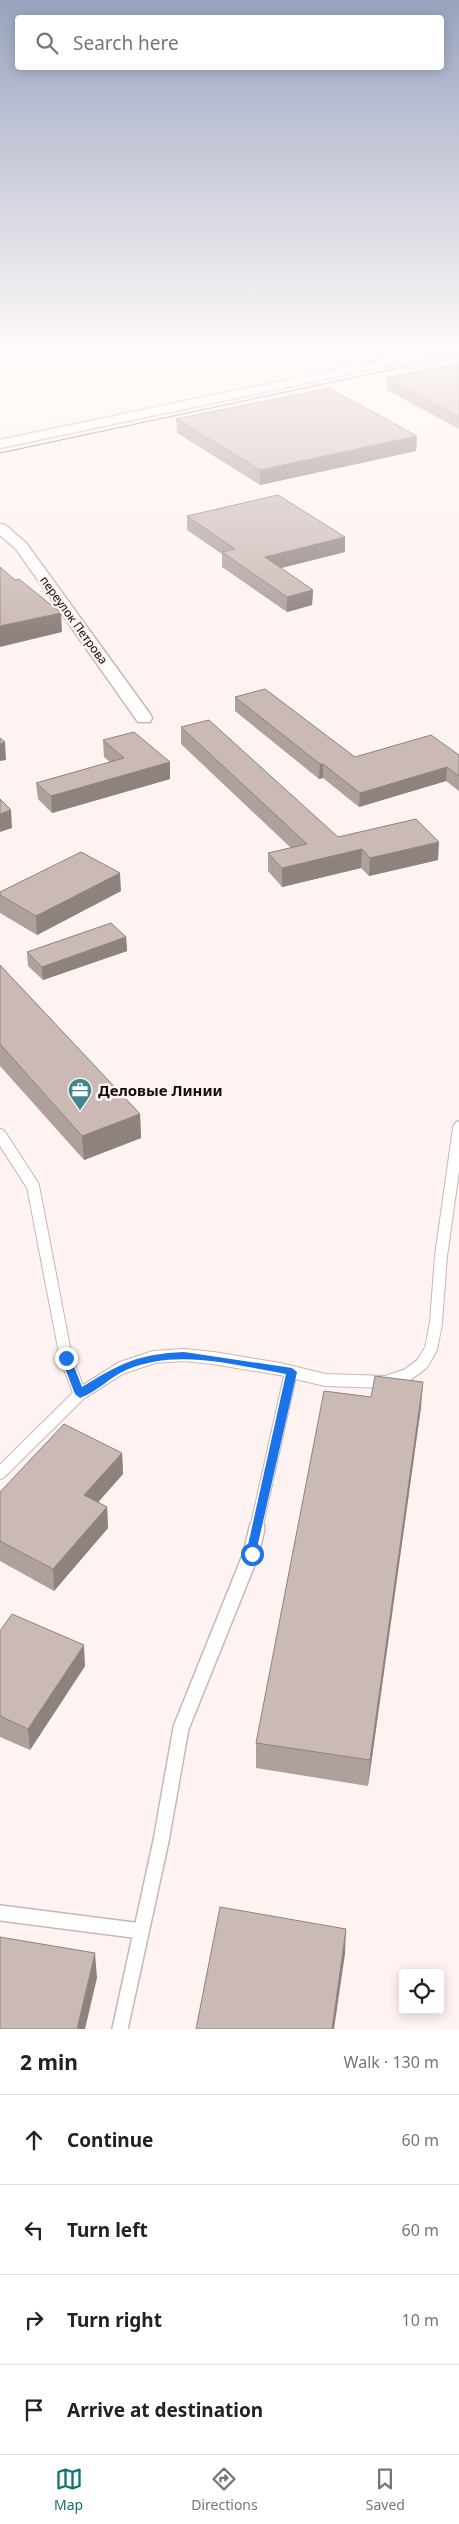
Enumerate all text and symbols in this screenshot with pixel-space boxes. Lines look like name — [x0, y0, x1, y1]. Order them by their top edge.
search box — [15, 15, 444, 70]
icon: search — [33, 29, 61, 57]
text: Search here — [73, 30, 179, 56]
street label: переулок Петрова — [36, 572, 112, 668]
office icon: Деловые Линии — [67, 1077, 93, 1111]
place label: Деловые Линии — [98, 1080, 223, 1100]
route end — [55, 1347, 78, 1370]
route start — [241, 1543, 264, 1566]
map controls — [399, 1969, 444, 2014]
button: locate — [399, 1969, 444, 2014]
text: 2 min — [20, 2048, 78, 2076]
text: Walk · 130 m — [344, 2051, 439, 2073]
icon: ahead — [20, 2126, 48, 2154]
text: Continue — [67, 2127, 153, 2153]
text: 60 m — [402, 2129, 439, 2151]
icon: left — [20, 2216, 48, 2244]
text: Turn left — [67, 2217, 148, 2243]
text: 60 m — [402, 2219, 439, 2241]
icon: right — [20, 2306, 48, 2334]
text: Turn right — [67, 2307, 162, 2333]
text: 10 m — [402, 2309, 439, 2331]
icon: arrive — [20, 2396, 48, 2424]
text: Arrive at destination — [67, 2397, 263, 2423]
tab: Map — [54, 2465, 83, 2514]
tab: Directions — [191, 2465, 258, 2514]
tab: Saved — [366, 2465, 405, 2514]

